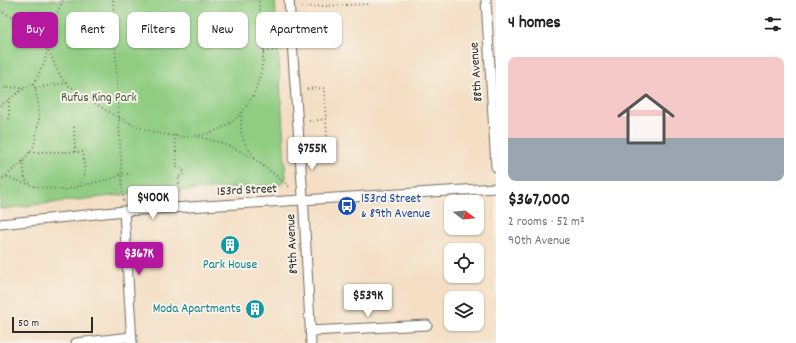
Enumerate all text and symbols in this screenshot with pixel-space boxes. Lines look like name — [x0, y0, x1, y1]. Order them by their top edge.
chip: Buy — [12, 12, 58, 48]
chip: Rent — [66, 12, 119, 48]
chip: Filters — [127, 12, 190, 48]
chip: New — [198, 12, 248, 48]
chip: Apartment — [256, 12, 342, 48]
text: 4 homes — [508, 12, 561, 36]
icon: filters — [762, 13, 784, 35]
street label: 88th Avenue — [465, 41, 489, 102]
icon: home — [610, 83, 682, 155]
park label: Rufus King Park — [61, 89, 137, 108]
pin: $755K — [284, 137, 340, 171]
text: $755K — [297, 140, 327, 159]
street label: 153rd Street — [216, 180, 278, 202]
pin: $400K — [125, 186, 181, 220]
text: $400K — [137, 189, 169, 208]
text: $367,000 — [508, 189, 570, 213]
place label: 153rd Street & 89th Avenue — [361, 190, 430, 224]
bus stop icon: 153rd Street & 89th Avenue — [336, 195, 358, 217]
north arrow — [444, 195, 484, 235]
map controls — [444, 195, 484, 331]
street label: 89th Avenue — [282, 213, 304, 275]
text: 2 rooms · 52 m² — [508, 213, 585, 232]
text: 90th Avenue — [508, 232, 570, 251]
building icon: Park House — [219, 234, 241, 256]
pin: $367K — [111, 242, 167, 276]
button: locate — [444, 243, 484, 283]
text: $367K — [124, 245, 154, 264]
place label: Park House — [203, 256, 257, 275]
pin: $539K — [340, 284, 396, 318]
text: $539K — [353, 287, 383, 306]
button: layers — [444, 291, 484, 331]
building icon: Moda Apartments — [244, 298, 266, 320]
place label: Moda Apartments — [153, 300, 241, 319]
scale bar — [12, 315, 93, 334]
text: 50 m — [18, 316, 39, 332]

